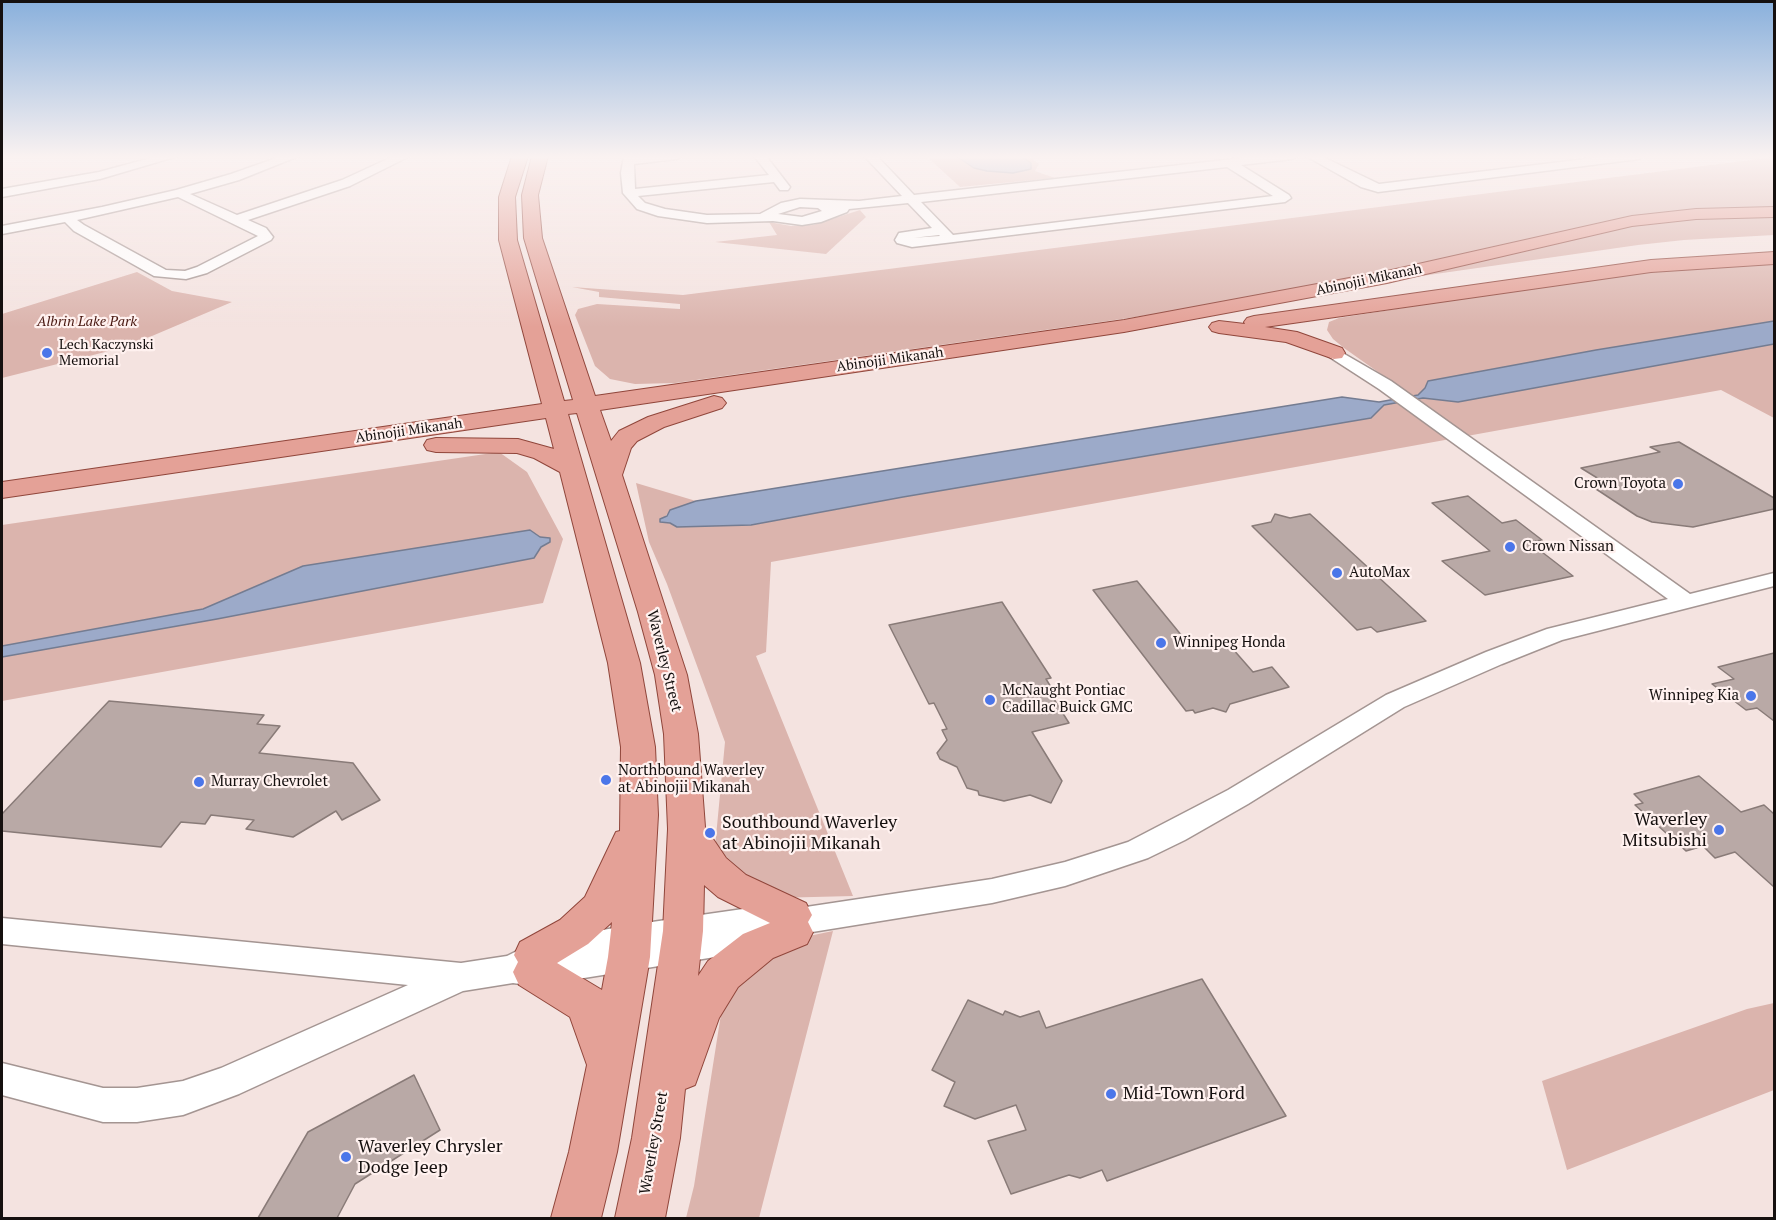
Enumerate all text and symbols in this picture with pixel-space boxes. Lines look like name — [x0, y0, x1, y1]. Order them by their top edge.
street label: Abinojii Mikanah — [1315, 261, 1423, 299]
park label: Albrin Lake Park — [37, 314, 137, 330]
place label: Lech Kaczynski Memorial — [59, 337, 154, 370]
street label: Abinojii Mikanah — [836, 344, 944, 376]
marker: Lech Kaczynski Memorial — [40, 346, 54, 360]
street label: Abinojii Mikanah — [355, 415, 463, 447]
place label: Crown Toyota — [1574, 475, 1666, 493]
marker: Crown Toyota — [1671, 477, 1685, 491]
place label: Crown Nissan — [1522, 538, 1614, 556]
marker: Crown Nissan — [1503, 540, 1517, 554]
place label: AutoMax — [1349, 564, 1410, 582]
marker: AutoMax — [1330, 566, 1344, 580]
street label: Waverley Street — [643, 608, 685, 714]
place label: Winnipeg Honda — [1173, 634, 1285, 652]
marker: Winnipeg Honda — [1154, 636, 1168, 650]
place label: McNaught Pontiac Cadillac Buick GMC — [1002, 682, 1133, 717]
place label: Winnipeg Kia — [1649, 687, 1739, 705]
marker: Winnipeg Kia — [1744, 689, 1758, 703]
marker: McNaught Pontiac Cadillac Buick GMC — [983, 693, 997, 707]
place label: Northbound Waverley at Abinojii Mikanah — [618, 762, 764, 797]
place label: Murray Chevrolet — [211, 773, 328, 791]
marker: Northbound Waverley at Abinojii Mikanah — [599, 773, 613, 787]
marker: Murray Chevrolet — [192, 775, 206, 789]
place label: Waverley Mitsubishi — [1622, 809, 1707, 852]
place label: Southbound Waverley at Abinojii Mikanah — [722, 812, 897, 854]
marker: Waverley Mitsubishi — [1712, 823, 1726, 837]
marker: Southbound Waverley at Abinojii Mikanah — [703, 826, 717, 840]
place label: Mid-Town Ford — [1123, 1083, 1245, 1105]
marker: Mid-Town Ford — [1104, 1087, 1118, 1101]
street label: Waverley Street — [636, 1090, 672, 1196]
place label: Waverley Chrysler Dodge Jeep — [358, 1136, 503, 1178]
marker: Waverley Chrysler Dodge Jeep — [339, 1150, 353, 1164]

